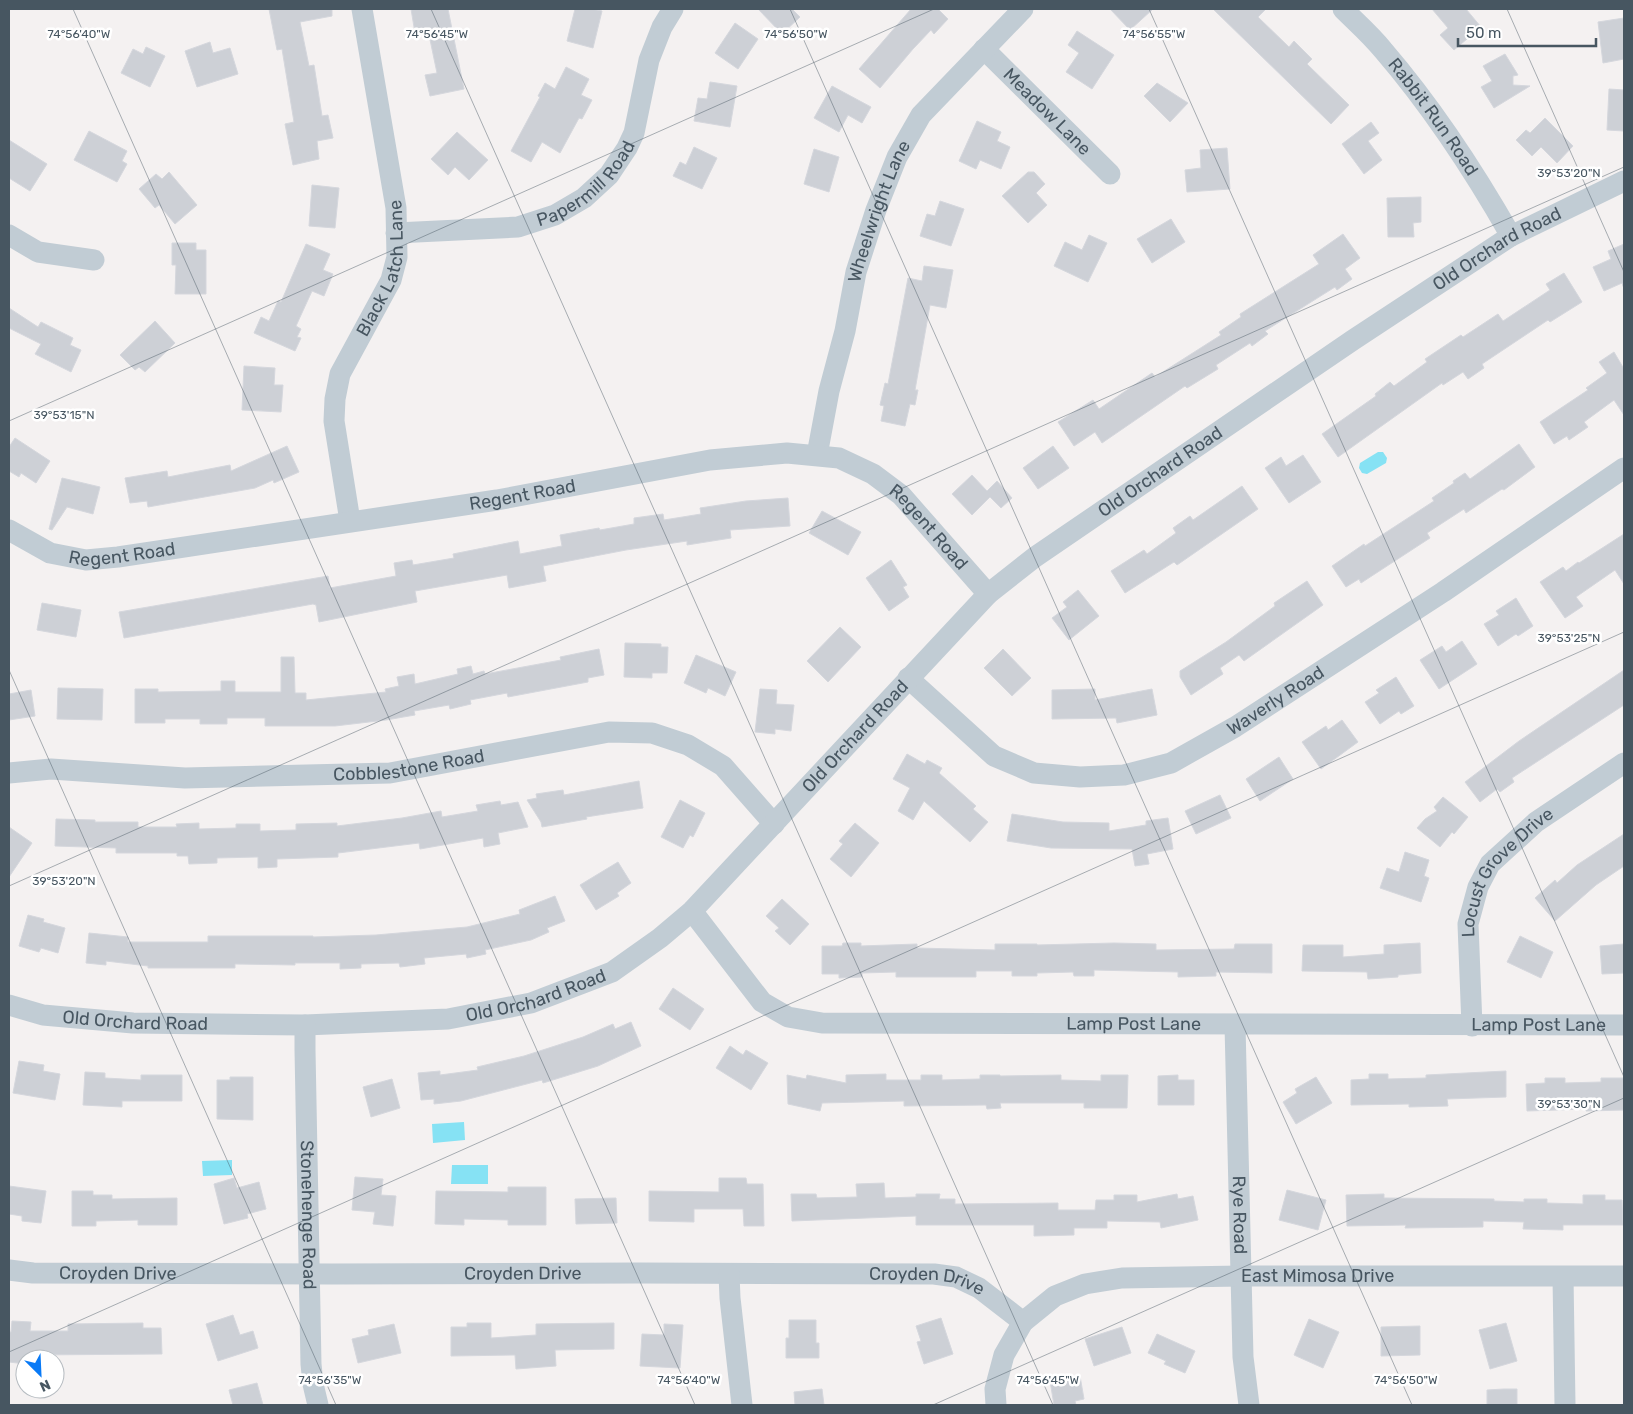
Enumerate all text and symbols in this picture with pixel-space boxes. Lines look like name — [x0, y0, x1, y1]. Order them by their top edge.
scale bar — [1458, 15, 1596, 47]
text: 50 m — [1466, 24, 1501, 42]
text: 74°56'40"W — [48, 27, 111, 41]
text: 74°56'45"W — [406, 27, 469, 41]
text: 74°56'50"W — [764, 27, 828, 41]
text: 74°56'55"W — [1123, 27, 1186, 41]
street label: Rabbit Run Road — [1383, 54, 1483, 180]
street label: Meadow Lane — [999, 63, 1096, 160]
street label: Wheelwright Lane — [843, 136, 915, 284]
street label: Papermill Road — [534, 137, 640, 231]
text: 39°53'20"N — [1537, 166, 1601, 180]
street label: Black Latch Lane — [352, 198, 408, 340]
street label: Old Orchard Road — [1429, 202, 1565, 295]
text: 39°53'15"N — [33, 408, 95, 422]
street label: Old Orchard Road — [1094, 421, 1227, 522]
street label: Regent Road — [468, 474, 577, 515]
street label: Regent Road — [885, 479, 973, 574]
street label: Regent Road — [67, 538, 177, 572]
text: 39°53'25"N — [1538, 631, 1600, 645]
street label: Waverly Road — [1223, 661, 1328, 740]
street label: Old Orchard Road — [797, 675, 913, 797]
street label: Cobblestone Road — [333, 745, 486, 785]
street label: Locust Grove Drive — [1457, 803, 1557, 938]
text: 39°53'20"N — [32, 874, 96, 888]
street label: Old Orchard Road — [464, 964, 609, 1026]
street label: Old Orchard Road — [62, 1006, 208, 1035]
street label: Lamp Post Lane — [1066, 1013, 1201, 1035]
street label: Lamp Post Lane — [1471, 1014, 1606, 1036]
text: 39°53'30"N — [1537, 1097, 1601, 1111]
street label: Stonehenge Road — [296, 1140, 321, 1290]
street label: Rye Road — [1228, 1175, 1252, 1255]
street label: Croyden Drive — [59, 1262, 177, 1284]
street label: Croyden Drive — [464, 1262, 582, 1285]
street label: Croyden Drive — [869, 1263, 988, 1300]
street label: East Mimosa Drive — [1241, 1265, 1394, 1287]
north arrow — [15, 1349, 65, 1399]
text: 74°56'35"W — [299, 1373, 362, 1387]
text: 74°56'40"W — [658, 1373, 721, 1387]
text: 74°56'45"W — [1017, 1373, 1080, 1387]
text: 74°56'50"W — [1374, 1373, 1438, 1387]
text: N — [37, 1376, 53, 1395]

